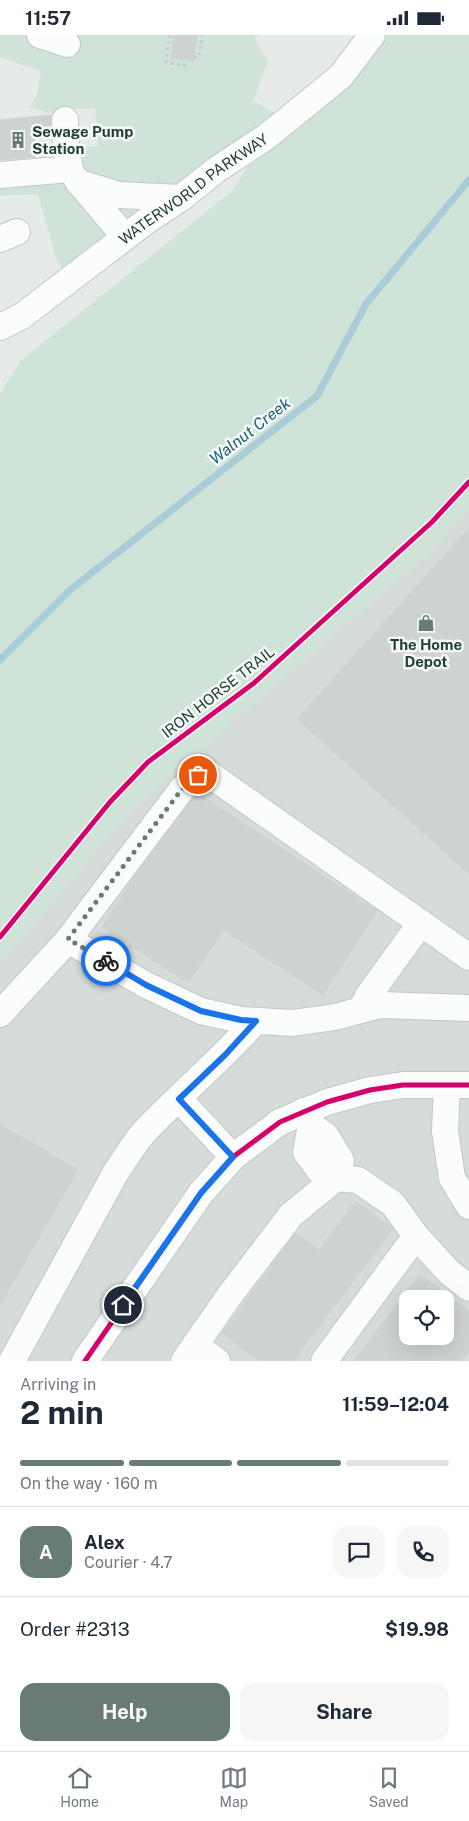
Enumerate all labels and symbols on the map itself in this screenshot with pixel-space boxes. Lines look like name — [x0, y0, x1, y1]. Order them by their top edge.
place label: Sewage Pump Station — [32, 123, 133, 157]
building icon: Sewage Pump Station — [8, 130, 28, 150]
street label: WATERWORLD PARKWAY — [115, 130, 271, 248]
water label: Walnut Creek — [206, 393, 295, 468]
shop icon: The Home Depot — [416, 613, 436, 633]
place label: The Home Depot — [390, 636, 462, 670]
street label: IRON HORSE TRAIL — [158, 643, 278, 741]
pin — [177, 754, 219, 796]
courier — [81, 936, 131, 986]
pin — [102, 1284, 144, 1326]

